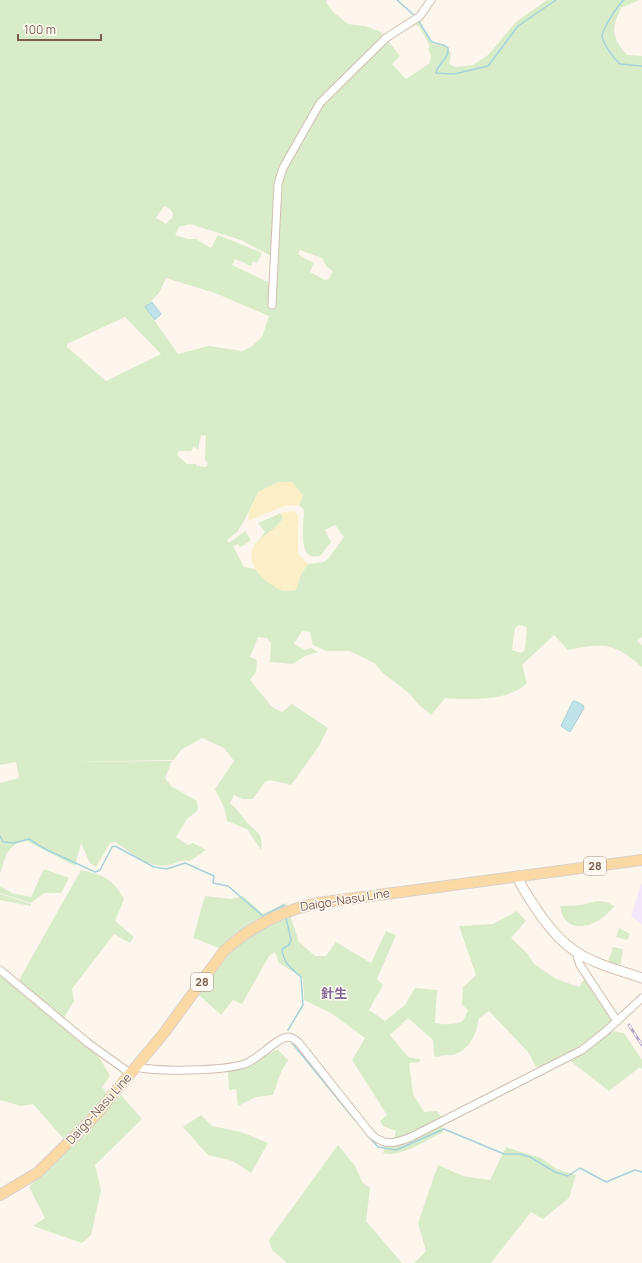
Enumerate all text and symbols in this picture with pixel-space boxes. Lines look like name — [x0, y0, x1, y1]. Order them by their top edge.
scale bar — [18, 16, 101, 42]
text: 100 m — [24, 21, 56, 38]
road number: 28 — [584, 857, 606, 875]
street label: Daigo-Nasu Line — [299, 884, 391, 915]
road number: 28 — [191, 973, 213, 991]
district label: 針生 — [321, 984, 347, 1002]
street label: Daigo-Nasu Line — [62, 1069, 135, 1148]

